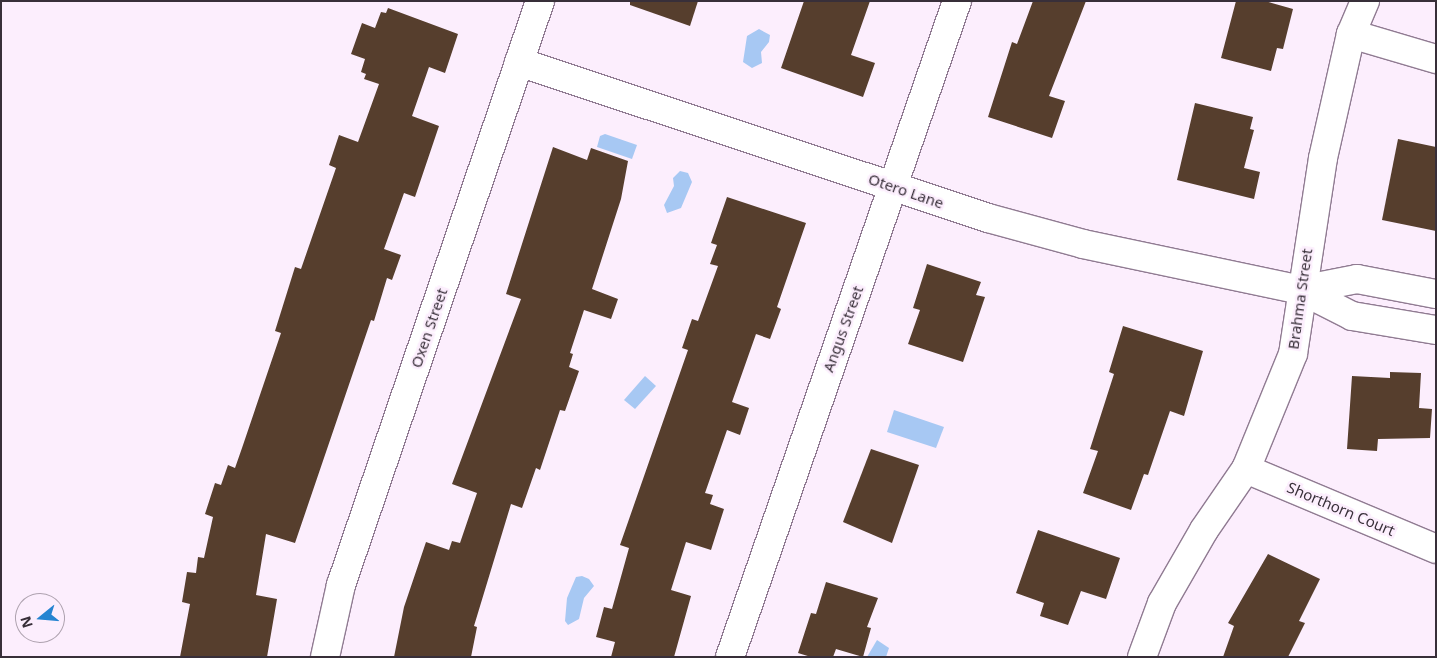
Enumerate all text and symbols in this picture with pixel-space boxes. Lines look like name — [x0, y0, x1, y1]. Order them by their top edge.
street label: Otero Lane — [866, 170, 946, 212]
street label: Brahma Street — [1284, 247, 1316, 351]
street label: Angus Street — [819, 283, 867, 375]
street label: Oxen Street — [407, 286, 451, 370]
street label: Shorthorn Court — [1284, 478, 1398, 540]
north arrow — [15, 593, 65, 643]
text: N — [15, 614, 37, 630]

